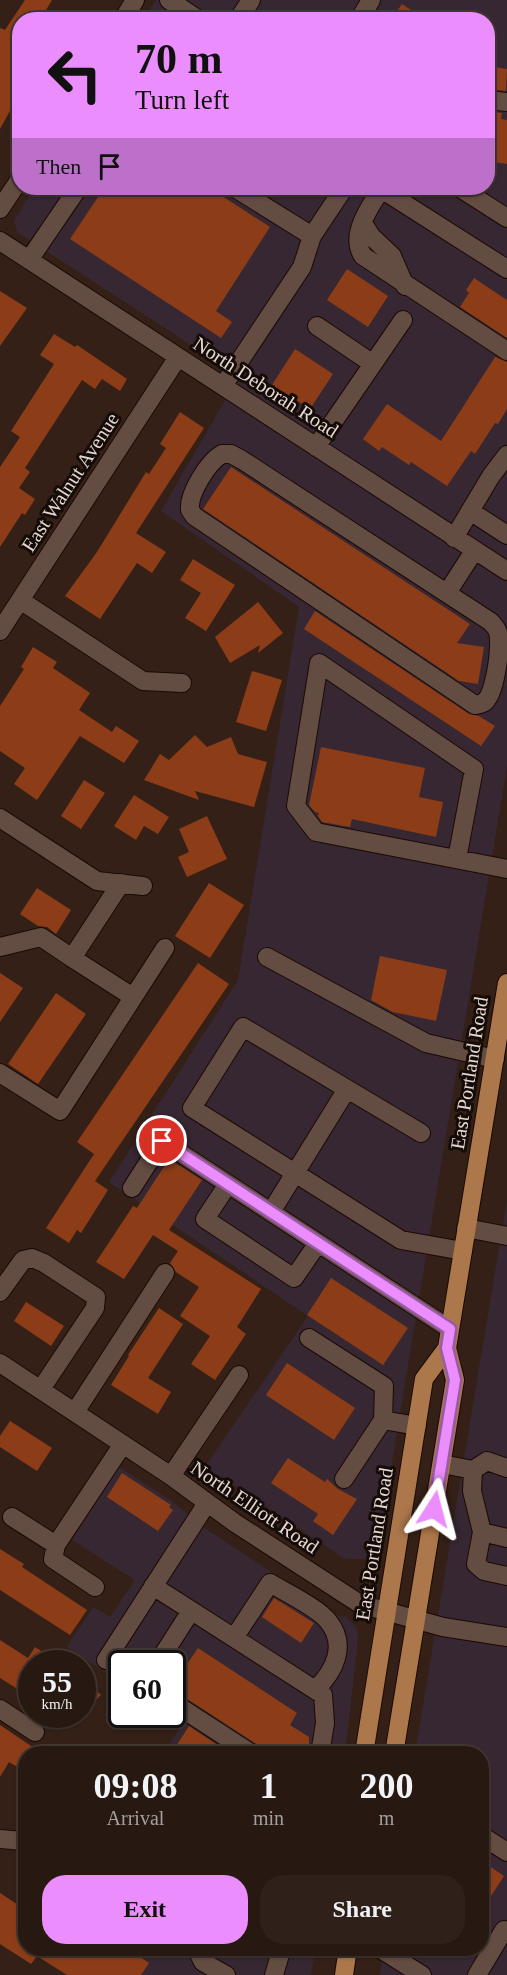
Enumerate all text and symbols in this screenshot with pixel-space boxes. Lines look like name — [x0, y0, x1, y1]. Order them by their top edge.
icon: left — [36, 36, 114, 114]
text: 70 m — [135, 36, 223, 82]
text: Turn left — [135, 85, 229, 115]
icon: arrive — [93, 150, 126, 183]
text: Then — [36, 154, 81, 179]
street label: North Deborah Road — [190, 332, 342, 442]
street label: East Walnut Avenue — [17, 408, 123, 555]
street label: East Portland Road — [446, 995, 492, 1151]
pin — [136, 1115, 187, 1166]
icon: arrive — [145, 1124, 178, 1157]
street label: North Elliott Road — [187, 1456, 323, 1558]
street label: East Portland Road — [351, 1466, 397, 1622]
position arrow — [402, 1477, 466, 1541]
speed limit sign: 60 — [108, 1650, 186, 1728]
text: 55 — [42, 1665, 72, 1698]
text: km/h — [42, 1696, 72, 1712]
text: 09:08 — [93, 1766, 177, 1806]
text: 1 — [260, 1766, 278, 1806]
text: 200 — [360, 1766, 414, 1806]
text: Arrival — [107, 1807, 164, 1829]
text: min — [253, 1807, 284, 1829]
text: m — [379, 1807, 394, 1829]
button: Exit — [42, 1875, 248, 1944]
button: Share — [260, 1875, 465, 1944]

